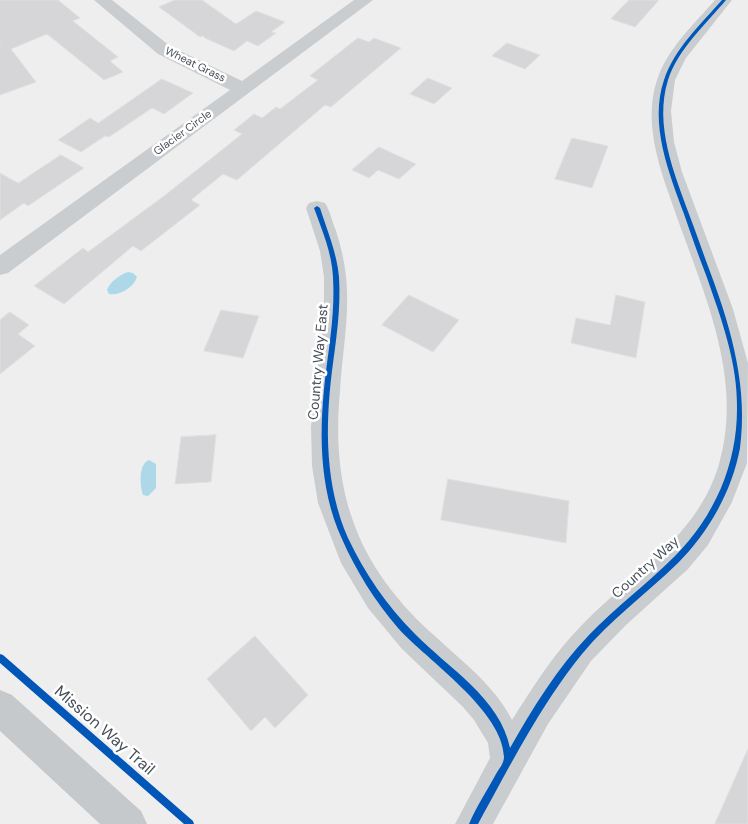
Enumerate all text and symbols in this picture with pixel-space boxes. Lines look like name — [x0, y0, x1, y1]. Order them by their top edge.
street label: Wheat Grass — [163, 45, 227, 85]
street label: Glacier Circle — [151, 108, 215, 158]
street label: Country Way East — [306, 303, 332, 421]
street label: Country Way — [609, 533, 683, 603]
street label: Mission Way Trail — [50, 682, 158, 780]

